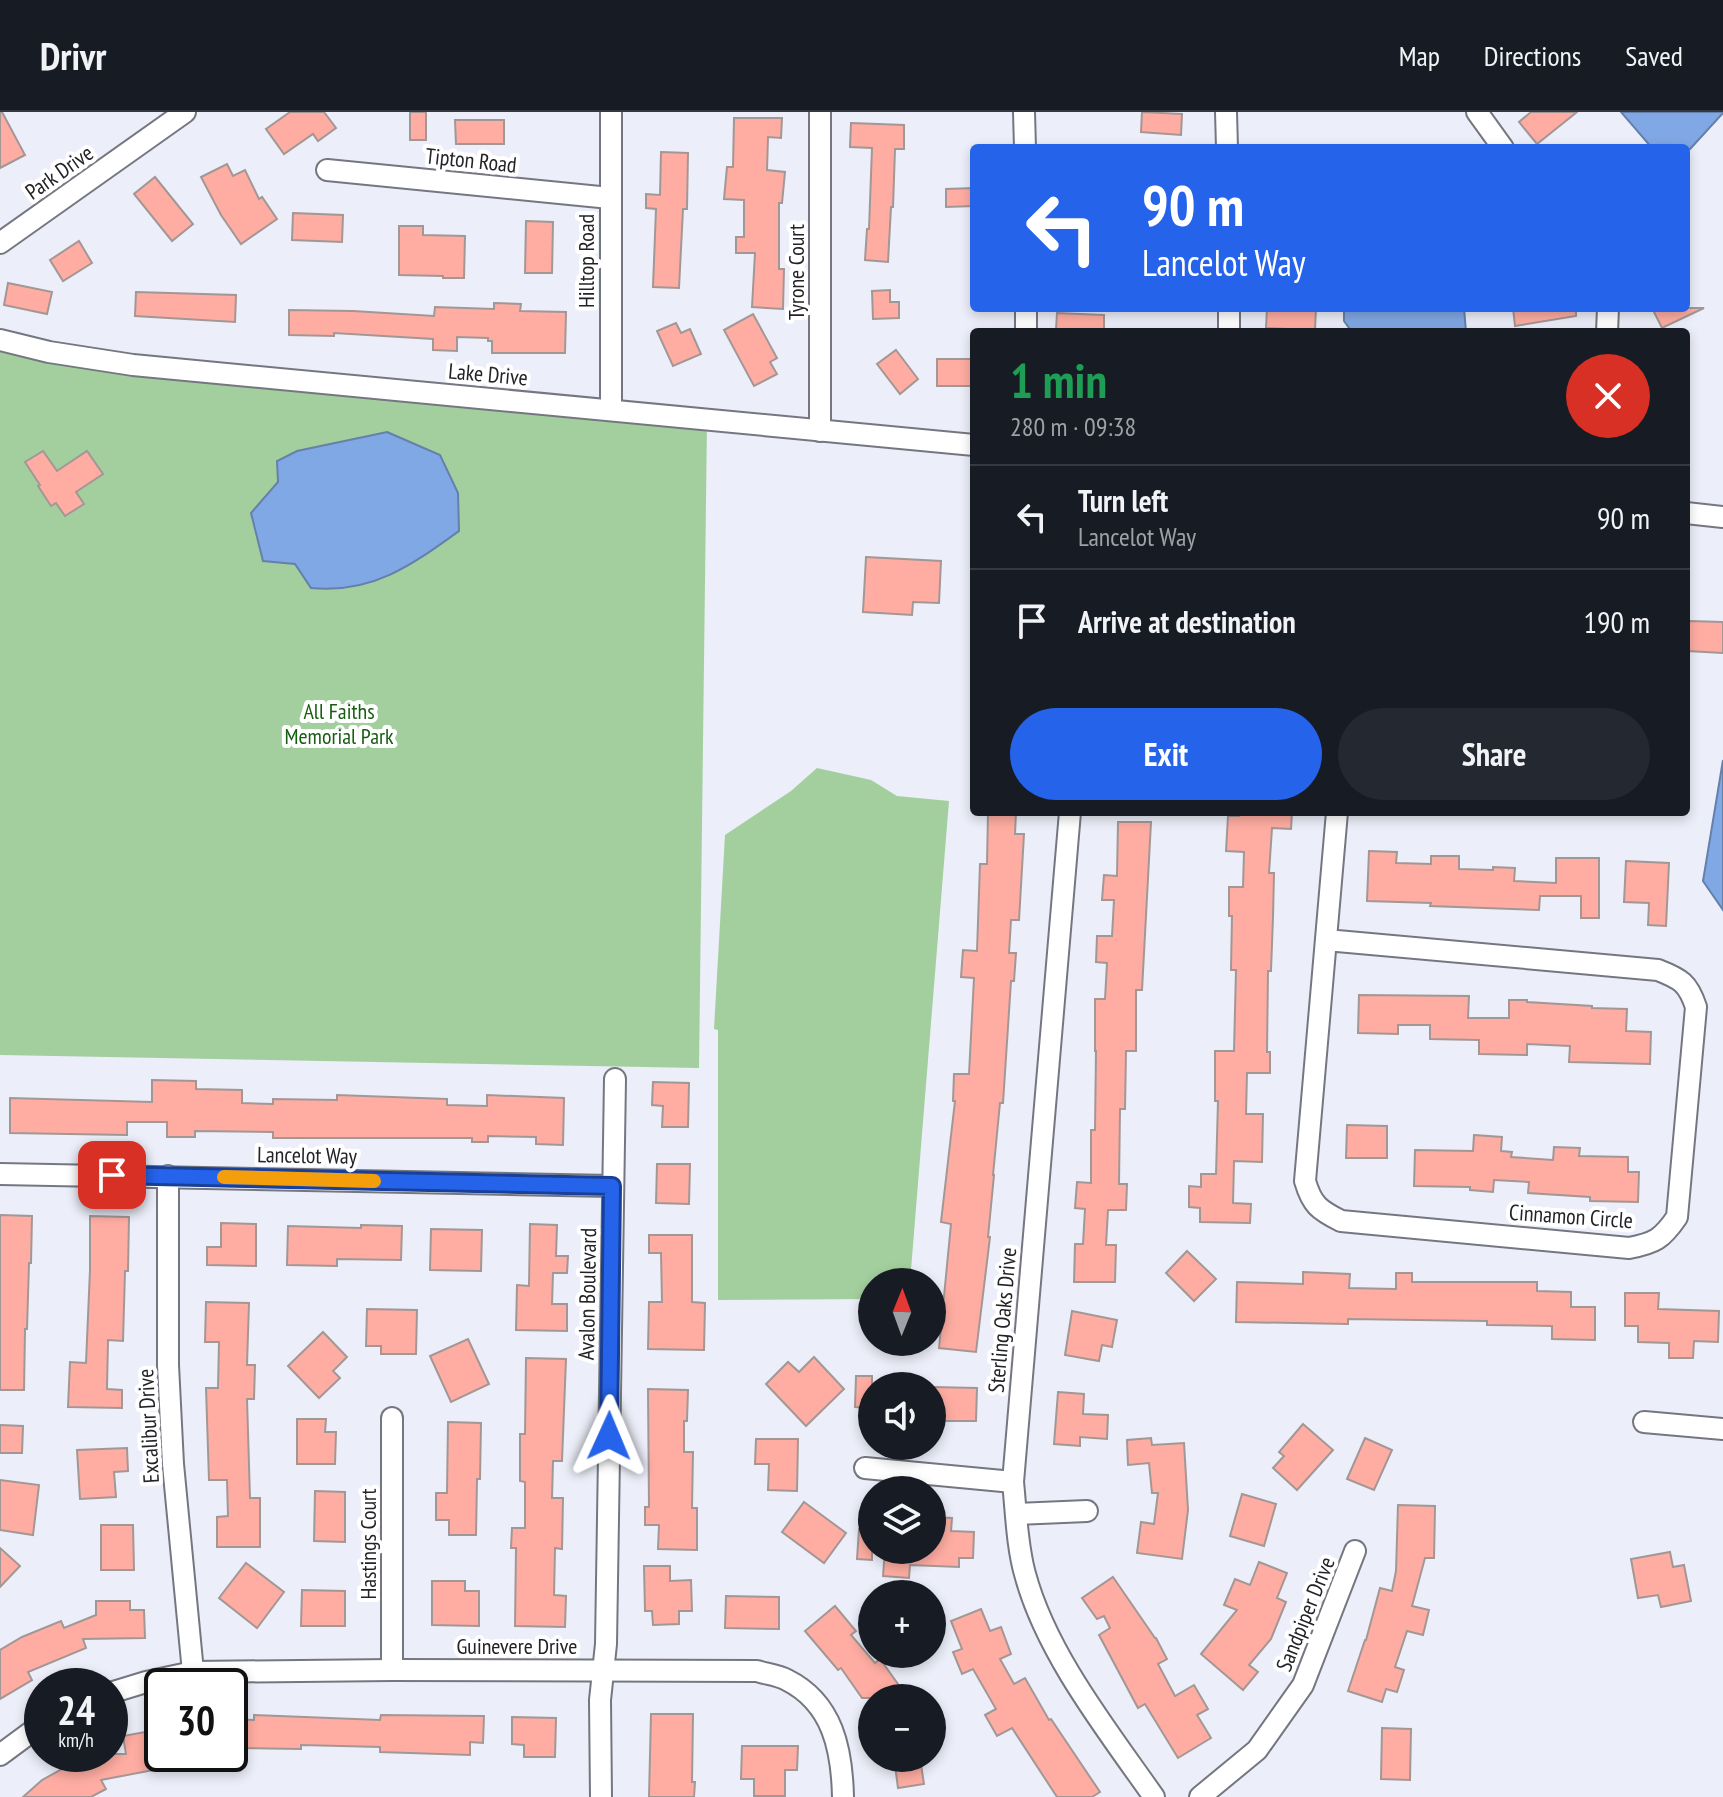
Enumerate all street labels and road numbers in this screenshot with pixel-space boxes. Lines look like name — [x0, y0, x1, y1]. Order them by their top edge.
street label: Park Drive — [20, 139, 98, 205]
street label: Tipton Road — [424, 141, 518, 179]
street label: Hilltop Road — [572, 214, 600, 308]
street label: Tyrone Court — [782, 224, 810, 320]
street label: Lake Drive — [447, 357, 529, 391]
street label: Lancelot Way — [257, 1140, 358, 1170]
street label: Cinnamon Circle — [1508, 1198, 1634, 1234]
street label: Avalon Boulevard — [572, 1228, 602, 1360]
street label: Sterling Oaks Drive — [982, 1246, 1022, 1394]
street label: Excalibur Drive — [131, 1368, 165, 1484]
street label: Hastings Court — [354, 1488, 382, 1600]
street label: Sandpiper Drive — [1269, 1553, 1341, 1675]
street label: Guinevere Drive — [457, 1632, 577, 1660]

